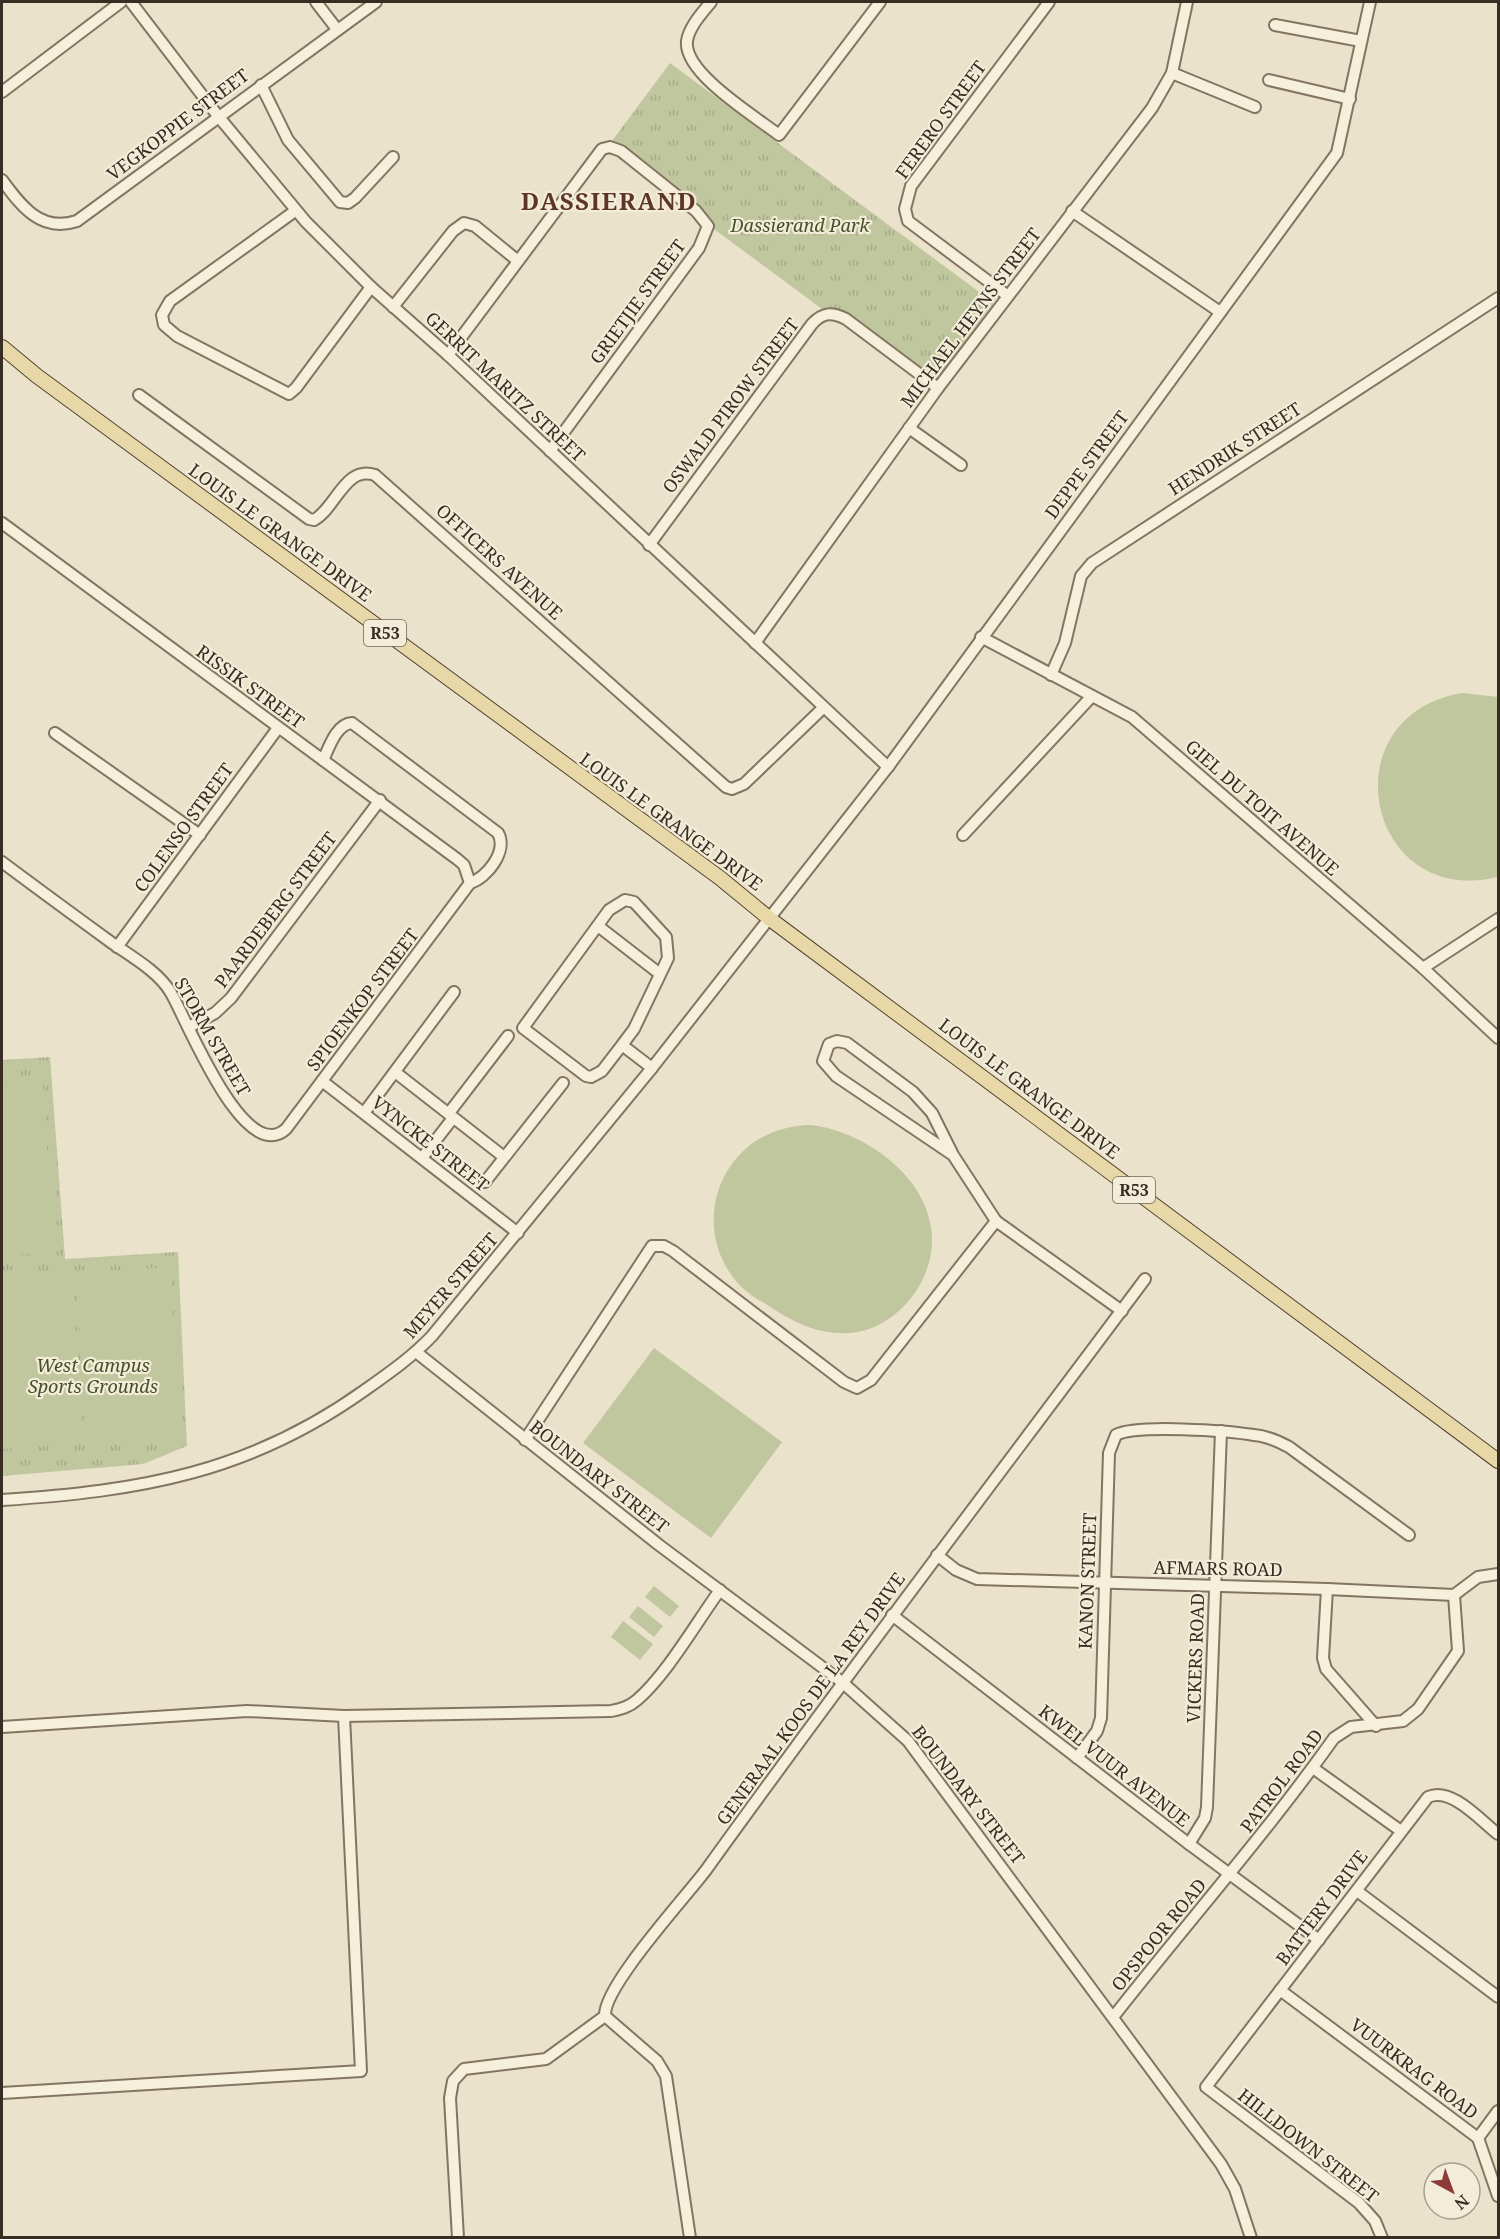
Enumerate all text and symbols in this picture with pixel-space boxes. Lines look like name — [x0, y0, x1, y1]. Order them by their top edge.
street label: FERERO STREET — [889, 56, 991, 183]
street label: VEGKOPPIE STREET — [102, 63, 253, 185]
district label: DASSIERAND — [521, 184, 697, 217]
park label: Dassierand Park — [729, 213, 870, 237]
street label: MICHAEL HEYNS STREET — [895, 223, 1046, 412]
street label: GRIETJIE STREET — [584, 234, 690, 368]
street label: GERRIT MARITZ STREET — [421, 306, 591, 467]
street label: OSWALD PIROW STREET — [656, 313, 804, 498]
street label: HENDRIK STREET — [1163, 396, 1305, 500]
street label: DEPPE STREET — [1039, 406, 1133, 523]
street label: LOUIS LE GRANGE DRIVE — [184, 458, 377, 607]
street label: OFFICERS AVENUE — [431, 498, 568, 624]
road number: R53 — [364, 620, 406, 646]
street label: RISSIK STREET — [192, 639, 309, 733]
street label: GIEL DU TOIT AVENUE — [1181, 734, 1345, 881]
street label: LOUIS LE GRANGE DRIVE — [575, 747, 768, 896]
street label: COLENSO STREET — [128, 758, 238, 897]
street label: PAARDEBERG STREET — [209, 827, 342, 992]
street label: SPIOENKOP STREET — [301, 923, 424, 1075]
street label: STORM STREET — [169, 973, 256, 1100]
street label: LOUIS LE GRANGE DRIVE — [934, 1012, 1125, 1164]
street label: VYNCKE STREET — [367, 1090, 494, 1197]
road number: R53 — [1113, 1177, 1155, 1203]
street label: MEYER STREET — [398, 1227, 503, 1343]
park label: West Campus Sports Grounds — [28, 1353, 158, 1398]
street label: BOUNDARY STREET — [525, 1414, 674, 1538]
street label: KANON STREET — [1073, 1512, 1101, 1650]
street label: AFMARS ROAD — [1153, 1555, 1283, 1581]
street label: GENERAAL KOOS DE LA REY DRIVE — [710, 1567, 910, 1829]
street label: VICKERS ROAD — [1181, 1593, 1209, 1723]
street label: KWEL VUUR AVENUE — [1034, 1699, 1195, 1832]
street label: BOUNDARY STREET — [907, 1720, 1031, 1869]
street label: PATROL ROAD — [1234, 1724, 1328, 1837]
street label: BATTERY DRIVE — [1270, 1845, 1372, 1970]
street label: OPSPOOR ROAD — [1105, 1873, 1211, 1996]
street label: VUURKRAG ROAD — [1346, 2012, 1483, 2124]
street label: HILLDOWN STREET — [1233, 2083, 1384, 2208]
north arrow — [1422, 2161, 1482, 2221]
text: N — [1450, 2190, 1474, 2215]

